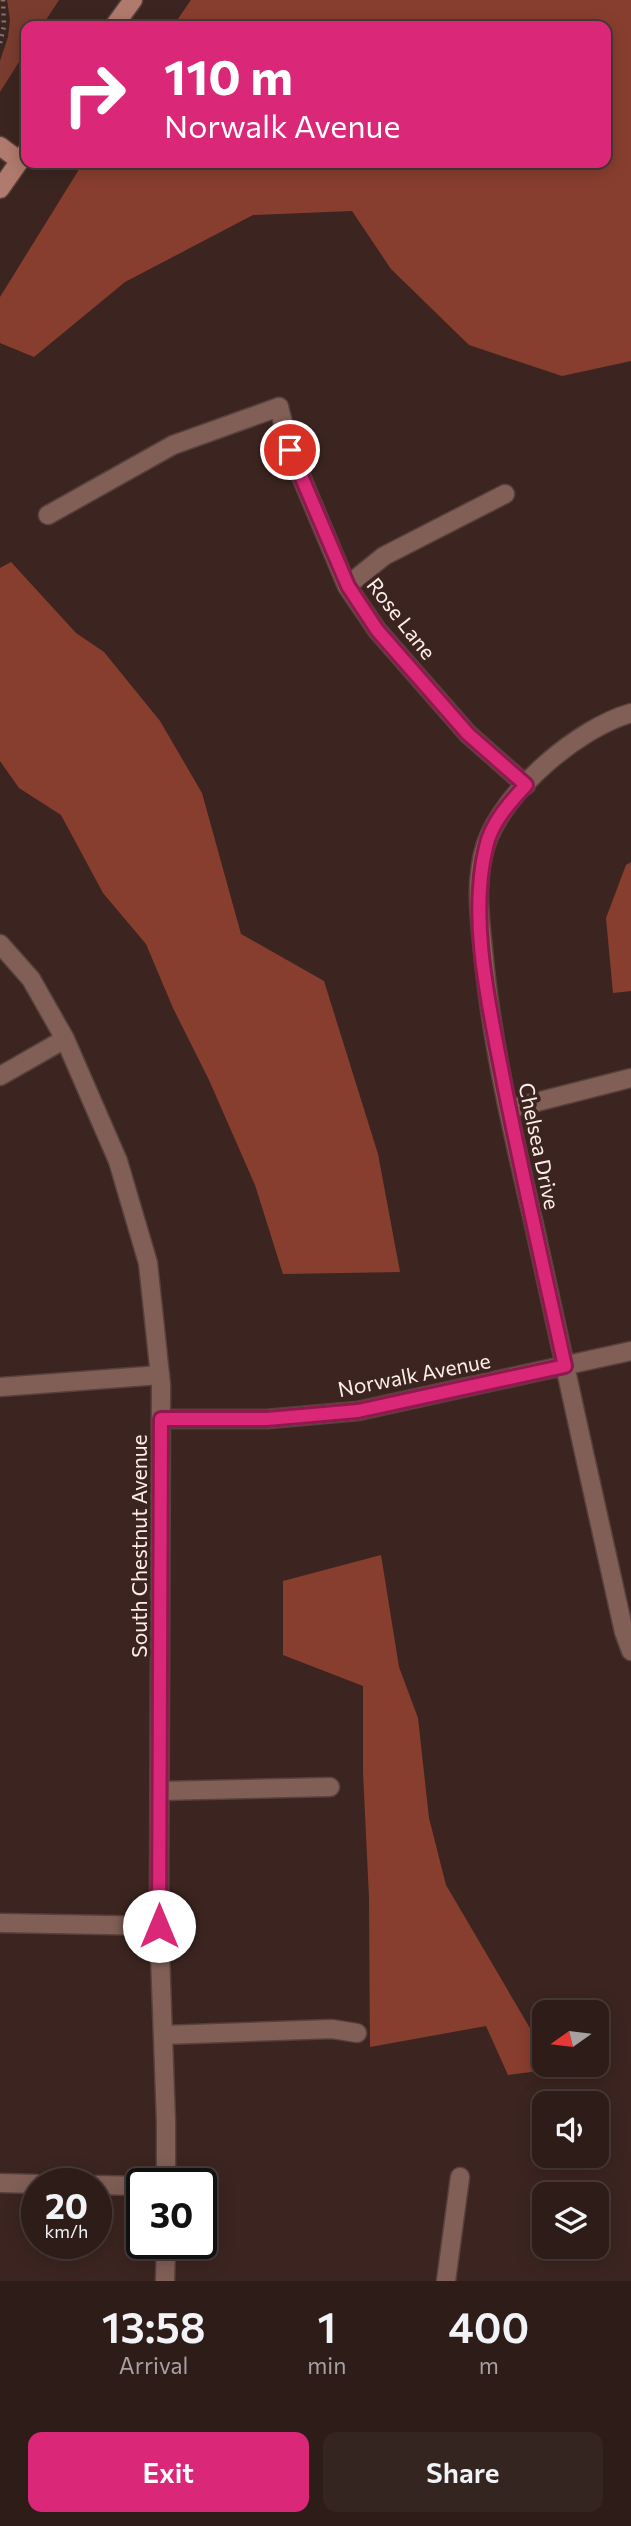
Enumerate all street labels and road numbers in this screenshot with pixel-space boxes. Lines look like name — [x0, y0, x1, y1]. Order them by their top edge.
street label: Rose Lane — [362, 572, 442, 664]
street label: Chelsea Drive — [514, 1080, 566, 1212]
street label: Norwalk Avenue — [335, 1347, 493, 1401]
street label: South Chestnut Avenue — [126, 1434, 151, 1658]

